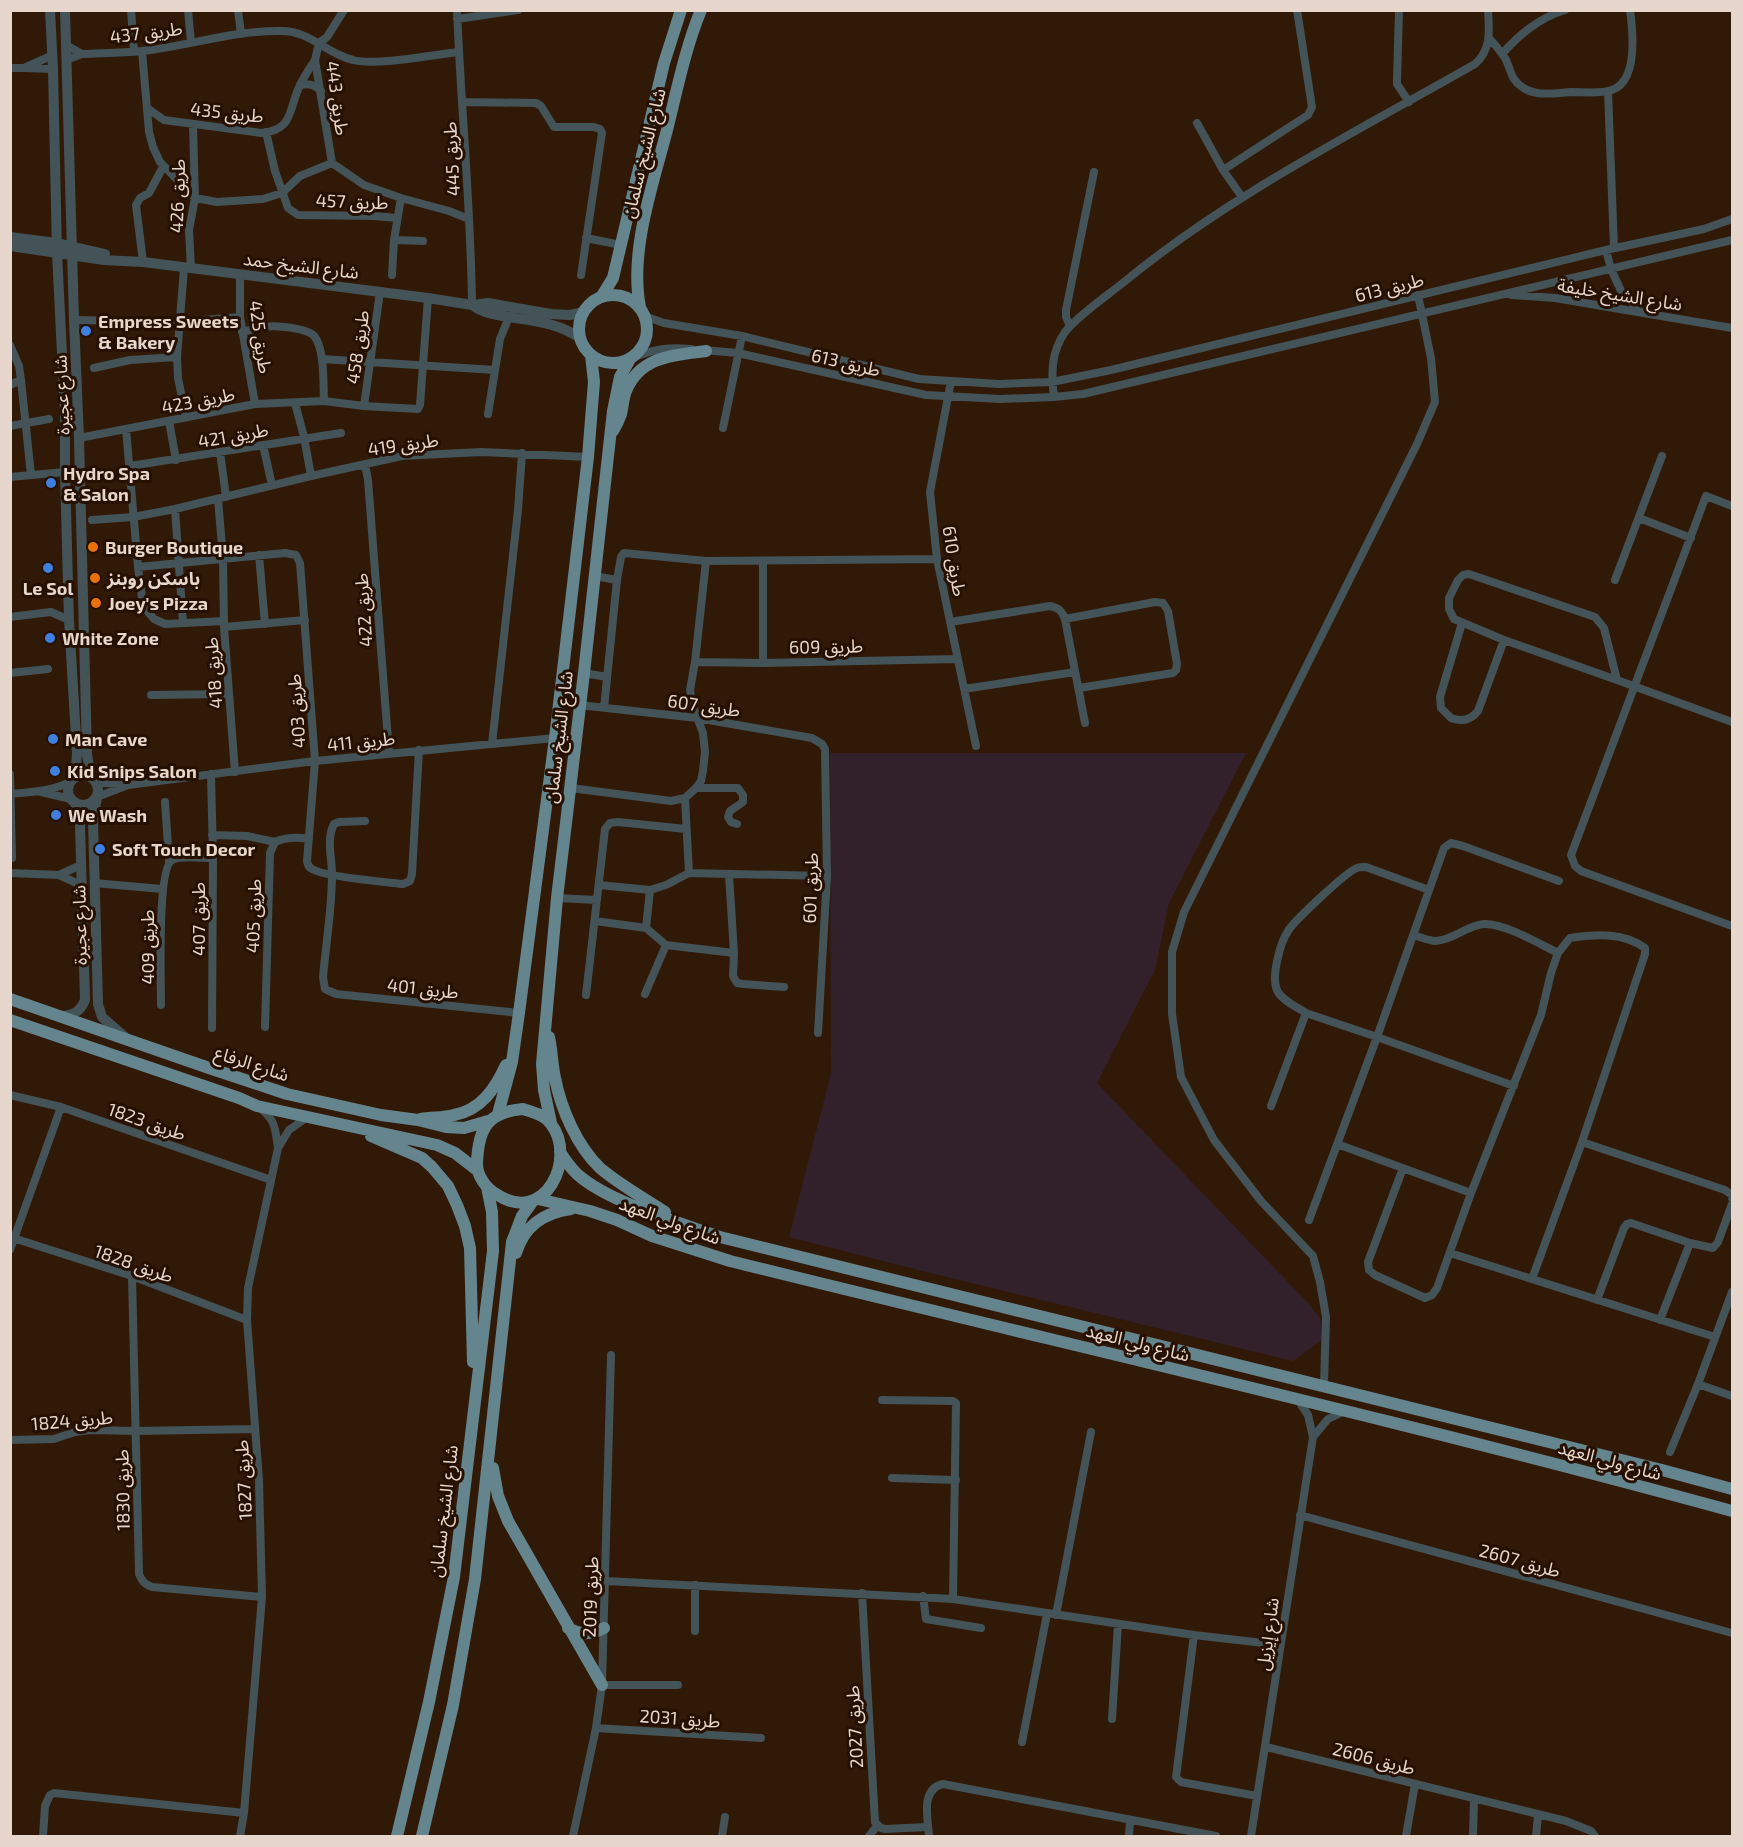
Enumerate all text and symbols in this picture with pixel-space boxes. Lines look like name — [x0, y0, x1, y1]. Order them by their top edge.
street label: طريق 437 — [108, 17, 184, 48]
street label: طريق 443 — [321, 59, 354, 137]
street label: شارع الشيخ سلمان — [616, 86, 674, 221]
street label: طريق 435 — [189, 97, 265, 128]
street label: طريق 445 — [438, 121, 465, 197]
street label: طريق 426 — [165, 159, 190, 233]
street label: طريق 457 — [315, 189, 389, 214]
street label: شارع الشيخ حمد — [241, 247, 360, 287]
street label: طريق 613 — [1352, 268, 1426, 307]
street label: شارع الشيخ خليفة — [1555, 273, 1684, 319]
street label: طريق 425 — [244, 299, 277, 375]
street label: طريق 458 — [341, 309, 374, 385]
place label: Empress Sweets & Bakery — [98, 310, 239, 353]
marker: Empress Sweets & Bakery — [79, 324, 93, 338]
street label: طريق 613 — [809, 343, 883, 382]
street label: شارع عجيرة — [49, 354, 77, 435]
street label: طريق 423 — [160, 382, 237, 419]
street label: طريق 421 — [196, 418, 270, 453]
street label: طريق 419 — [366, 428, 440, 461]
place label: Hydro Spa & Salon — [63, 462, 150, 505]
marker: Hydro Spa & Salon — [44, 476, 58, 490]
street label: طريق 610 — [938, 524, 971, 598]
place label: Burger Boutique — [105, 536, 243, 558]
marker: Burger Boutique — [86, 540, 100, 554]
marker: Le Sol — [41, 561, 55, 575]
place label: باسكن روبنز — [106, 567, 200, 590]
marker: باسكن روبنز — [88, 571, 102, 585]
street label: طريق 422 — [349, 572, 378, 648]
place label: Le Sol — [23, 577, 73, 599]
place label: Joey's Pizza — [108, 592, 208, 614]
marker: Joey's Pizza — [89, 596, 103, 610]
place label: White Zone — [62, 627, 159, 649]
marker: White Zone — [43, 631, 57, 645]
street label: طريق 609 — [789, 634, 863, 659]
street label: طريق 418 — [200, 636, 227, 710]
street label: شارع الشيخ سلمان — [539, 670, 581, 805]
street label: طريق 403 — [282, 673, 311, 749]
street label: طريق 607 — [666, 689, 742, 722]
street label: طريق 411 — [326, 726, 396, 756]
place label: Man Cave — [65, 728, 147, 750]
marker: Man Cave — [46, 732, 60, 746]
place label: Kid Snips Salon — [67, 760, 197, 782]
marker: Kid Snips Salon — [48, 764, 62, 778]
place label: We Wash — [68, 804, 147, 826]
marker: We Wash — [49, 808, 63, 822]
place label: Soft Touch Decor — [112, 838, 256, 860]
marker: Soft Touch Decor — [93, 842, 107, 856]
street label: طريق 601 — [798, 852, 823, 924]
street label: طريق 405 — [241, 878, 266, 954]
street label: طريق 407 — [187, 882, 210, 956]
street label: شارع عجيرة — [67, 885, 95, 965]
street label: طريق 409 — [136, 910, 159, 984]
street label: طريق 401 — [386, 973, 460, 1004]
street label: شارع الرفاع — [211, 1041, 292, 1089]
street label: طريق 1823 — [105, 1097, 189, 1146]
street label: شارع ولي العهد — [615, 1192, 724, 1252]
street label: طريق 1828 — [91, 1239, 176, 1288]
street label: شارع ولي العهد — [1083, 1318, 1192, 1369]
street label: طريق 1824 — [30, 1405, 114, 1436]
street label: شارع ولي العهد — [1555, 1436, 1664, 1488]
street label: طريق 1827 — [230, 1439, 257, 1521]
street label: شارع الشيخ سلمان — [424, 1444, 466, 1579]
street label: طريق 1830 — [110, 1449, 135, 1531]
street label: طريق 2607 — [1477, 1539, 1563, 1582]
street label: طريق 2019 — [578, 1556, 603, 1638]
street label: شارع إيزيل — [1251, 1596, 1287, 1673]
street label: طريق 2027 — [841, 1685, 868, 1769]
street label: طريق 2031 — [639, 1704, 721, 1733]
street label: طريق 2606 — [1330, 1737, 1418, 1780]

